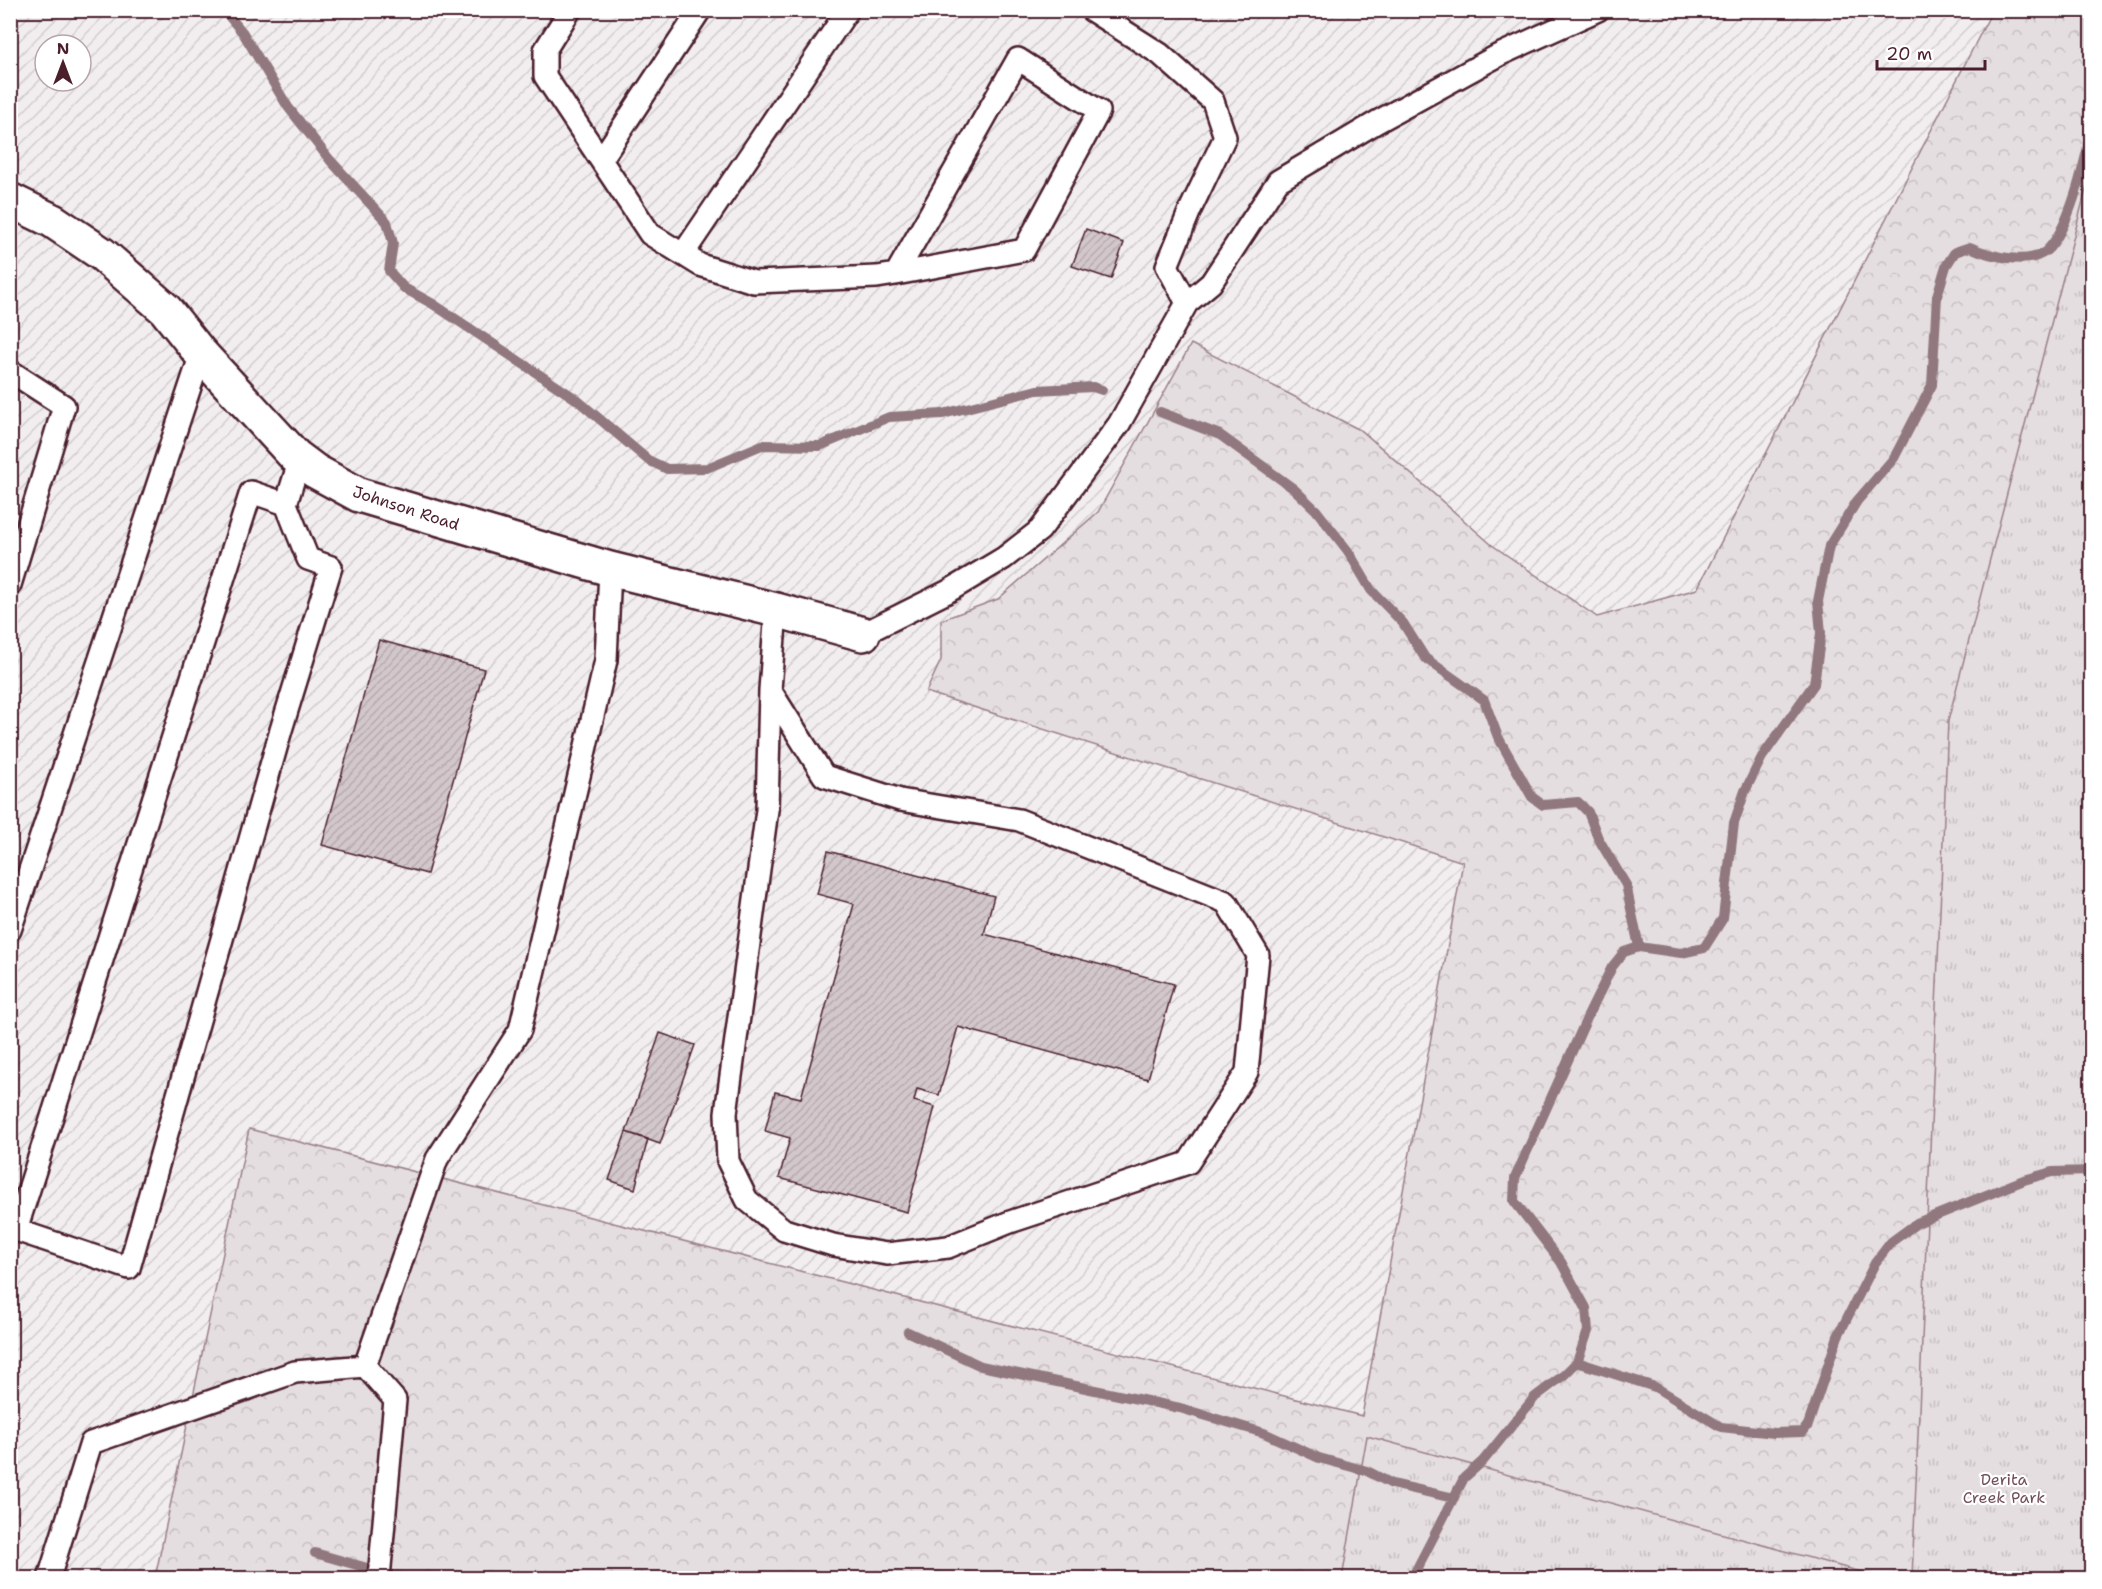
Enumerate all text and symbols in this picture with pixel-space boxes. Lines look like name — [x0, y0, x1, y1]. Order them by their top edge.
north arrow — [33, 33, 93, 93]
scale bar — [1877, 33, 1985, 71]
text: N — [57, 38, 69, 59]
text: 20 m — [1886, 42, 1932, 66]
street label: Johnson Road — [350, 481, 462, 535]
park label: Derita Creek Park — [1963, 1469, 2045, 1508]

